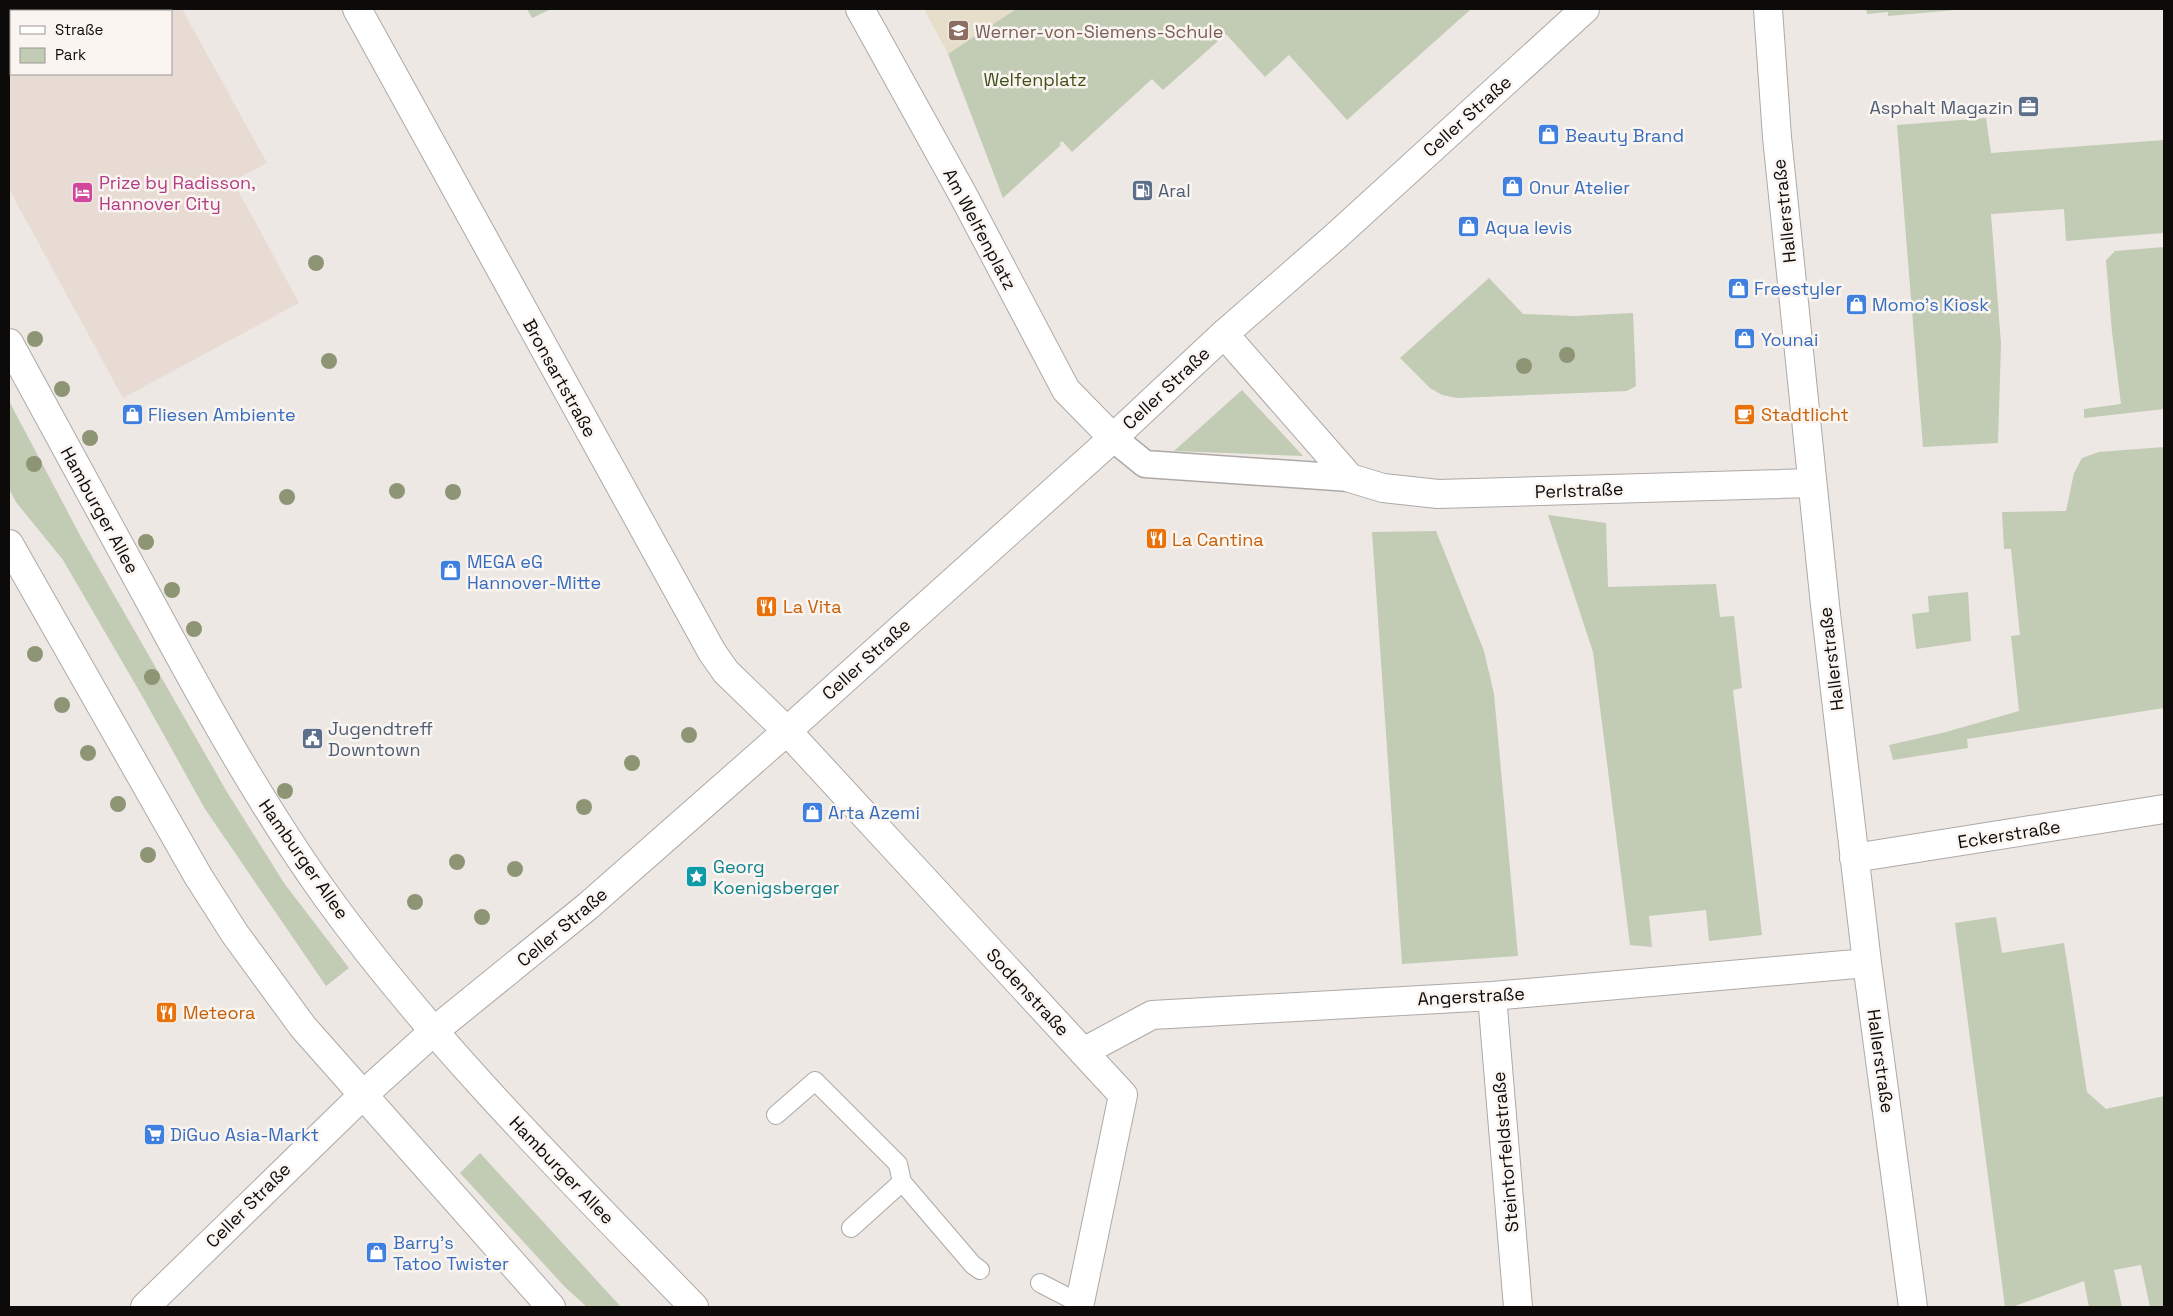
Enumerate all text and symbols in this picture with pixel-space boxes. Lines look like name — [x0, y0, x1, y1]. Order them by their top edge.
legend — [10, 10, 172, 75]
school or university icon: Werner-von-Siemens-Schule — [947, 19, 971, 43]
text: Straße — [55, 20, 104, 39]
place label: Werner-von-Siemens-Schule — [975, 20, 1223, 43]
text: Park — [55, 45, 86, 64]
park label: Welfenplatz — [983, 68, 1087, 91]
street label: Celler Straße — [1418, 70, 1516, 162]
office icon: Asphalt Magazin — [2017, 95, 2041, 119]
place label: Asphalt Magazin — [1869, 96, 2013, 119]
shop icon: Beauty Brand — [1537, 123, 1561, 147]
place label: Beauty Brand — [1565, 124, 1684, 147]
street label: Hallerstraße — [1767, 158, 1801, 264]
street label: Am Welfenplatz — [938, 164, 1022, 294]
place label: Prize by Radisson, Hannover City — [99, 171, 256, 215]
shop icon: Onur Atelier — [1501, 175, 1525, 199]
place label: Onur Atelier — [1529, 176, 1630, 199]
fuel station icon: Aral — [1130, 178, 1154, 202]
place label: Aral — [1158, 179, 1191, 202]
hotel icon: Prize by Radisson, Hannover City — [71, 180, 95, 204]
shop icon: Aqua levis — [1457, 215, 1481, 239]
place label: Aqua levis — [1485, 216, 1572, 239]
shop icon: Freestyler — [1726, 276, 1750, 300]
place label: Freestyler — [1754, 277, 1842, 300]
shop icon: Momo's Kiosk — [1844, 292, 1868, 316]
place label: Momo's Kiosk — [1872, 293, 1989, 316]
street label: Bronsartstraße — [518, 315, 602, 441]
shop icon: Younai — [1733, 327, 1757, 351]
place label: Younai — [1761, 328, 1818, 351]
street label: Celler Straße — [1117, 342, 1215, 434]
shop icon: Fliesen Ambiente — [120, 402, 144, 426]
cafe icon: Stadtlicht — [1733, 402, 1757, 426]
place label: Fliesen Ambiente — [148, 403, 296, 426]
place label: Stadtlicht — [1761, 403, 1849, 426]
street label: Hamburger Allee — [56, 443, 144, 577]
street label: Perlstraße — [1534, 477, 1624, 503]
restaurant icon: La Cantina — [1144, 527, 1168, 551]
place label: La Cantina — [1172, 528, 1264, 551]
place label: MEGA eG Hannover-Mitte — [467, 550, 601, 594]
shop icon: MEGA eG Hannover-Mitte — [439, 559, 463, 583]
restaurant icon: La Vita — [755, 594, 779, 618]
place label: La Vita — [783, 595, 842, 618]
street label: Hallerstraße — [1813, 606, 1849, 712]
street label: Celler Straße — [817, 613, 915, 705]
place label: Jugendtreff Downtown — [328, 717, 433, 761]
public building icon: Jugendtreff Downtown — [300, 726, 324, 750]
street label: Hamburger Allee — [254, 794, 354, 924]
shop icon: Arta Azemi — [800, 800, 824, 824]
place label: Arta Azemi — [828, 801, 920, 824]
street label: Eckerstraße — [1956, 815, 2062, 853]
place label: Georg Koenigsberger — [713, 855, 840, 899]
place icon: Georg Koenigsberger — [685, 864, 709, 888]
street label: Celler Straße — [512, 882, 612, 972]
street label: Sodenstraße — [981, 943, 1075, 1041]
street label: Angerstraße — [1417, 982, 1525, 1010]
restaurant icon: Meteora — [155, 1000, 179, 1024]
place label: Meteora — [183, 1001, 255, 1024]
street label: Hallerstraße — [1862, 1008, 1900, 1114]
street label: Steintorfeldstraße — [1487, 1071, 1523, 1233]
street label: Hamburger Allee — [505, 1111, 619, 1229]
supermarket icon: DiGuo Asia-Markt — [142, 1122, 166, 1146]
place label: DiGuo Asia-Markt — [170, 1123, 319, 1146]
street label: Celler Straße — [201, 1158, 295, 1252]
place label: Barry's Tatoo Twister — [393, 1231, 509, 1275]
shop icon: Barry's Tatoo Twister — [365, 1240, 389, 1264]

